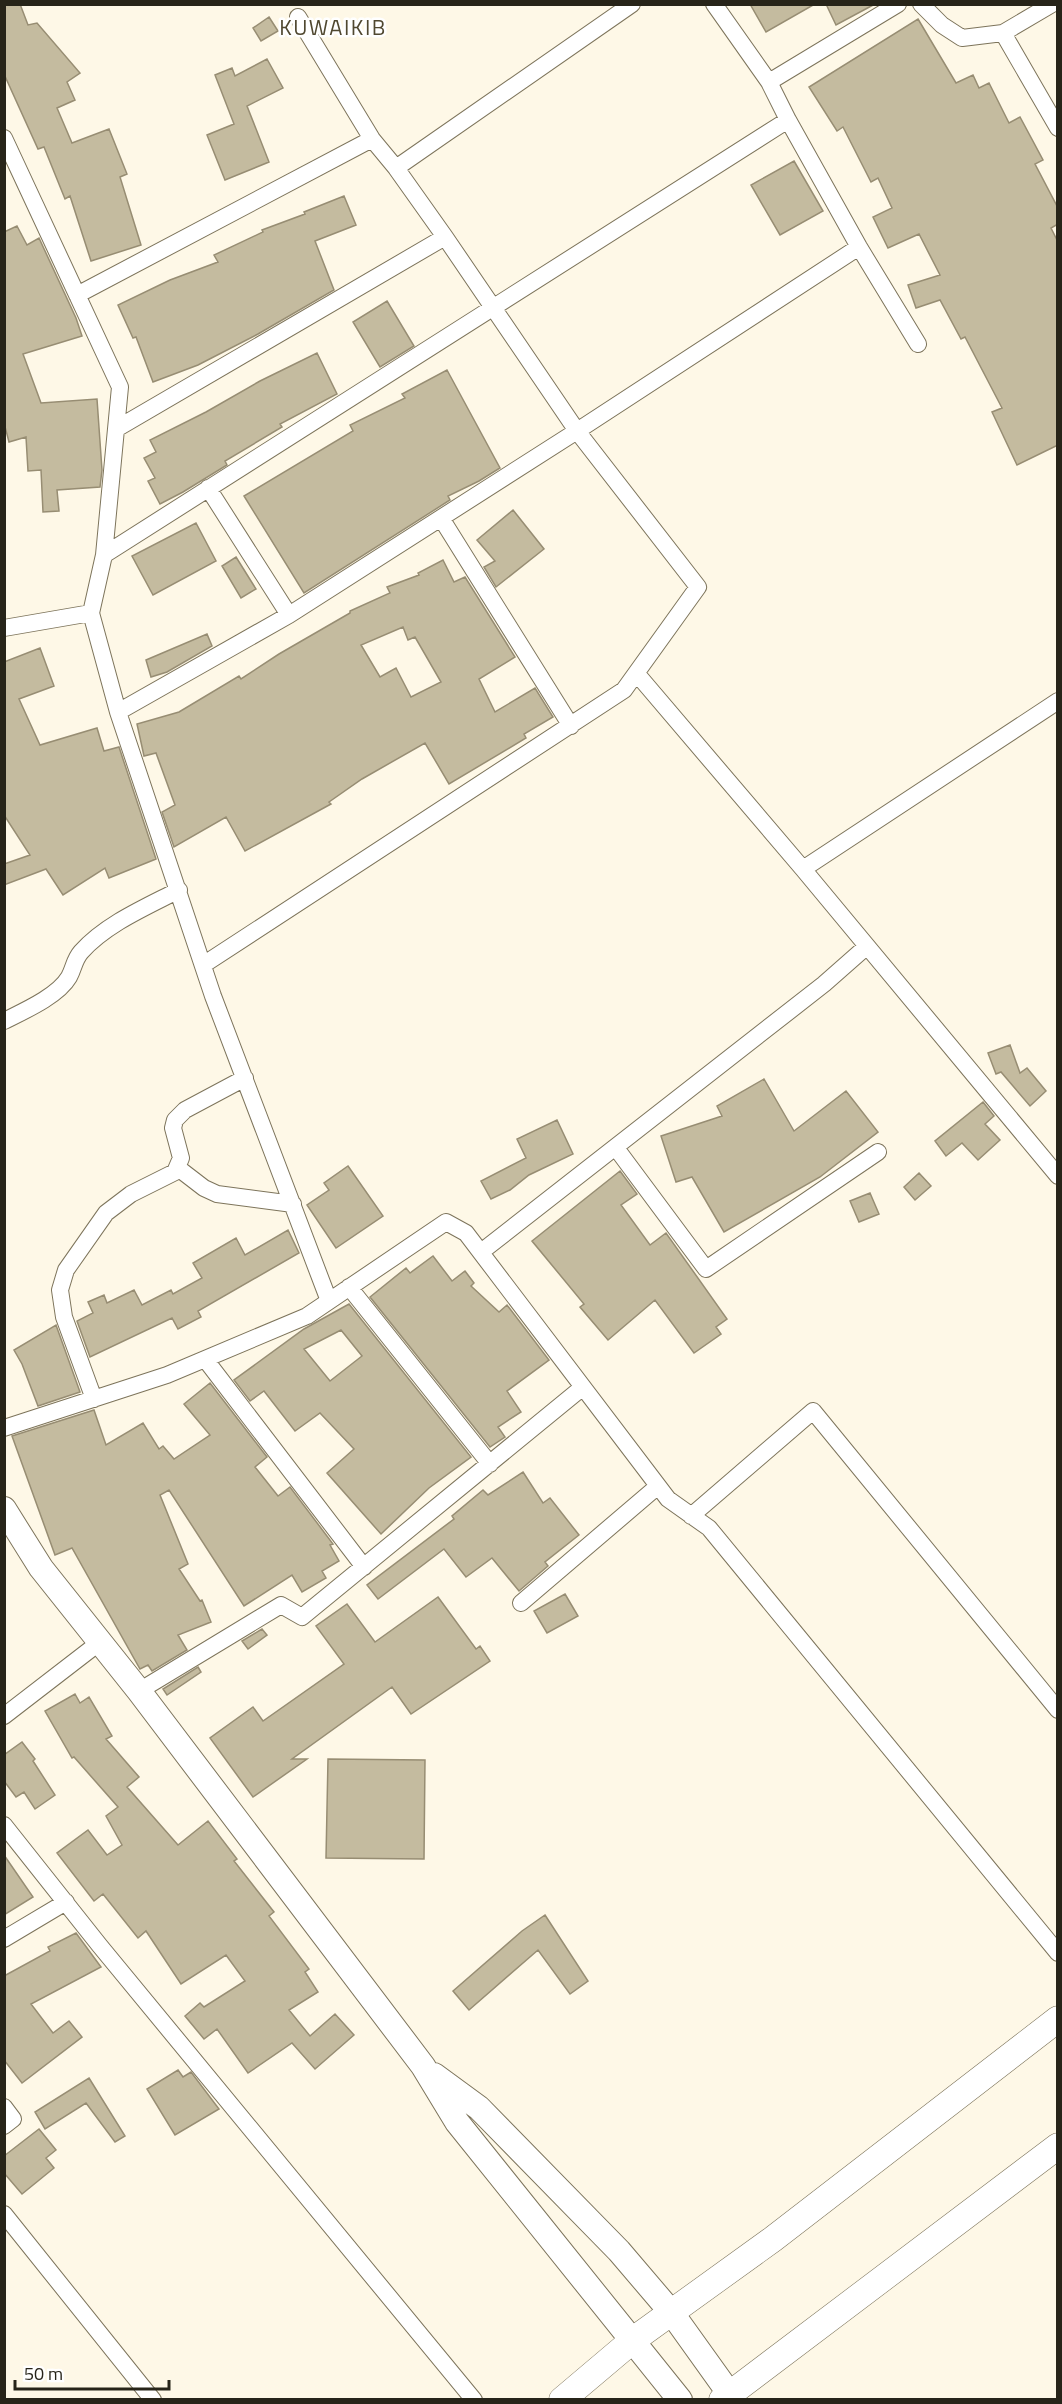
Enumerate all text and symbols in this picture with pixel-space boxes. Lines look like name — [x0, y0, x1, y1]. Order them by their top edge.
district label: KUWAIKIB — [279, 10, 387, 44]
scale bar — [15, 2353, 170, 2391]
text: 50 m — [24, 2360, 63, 2387]

